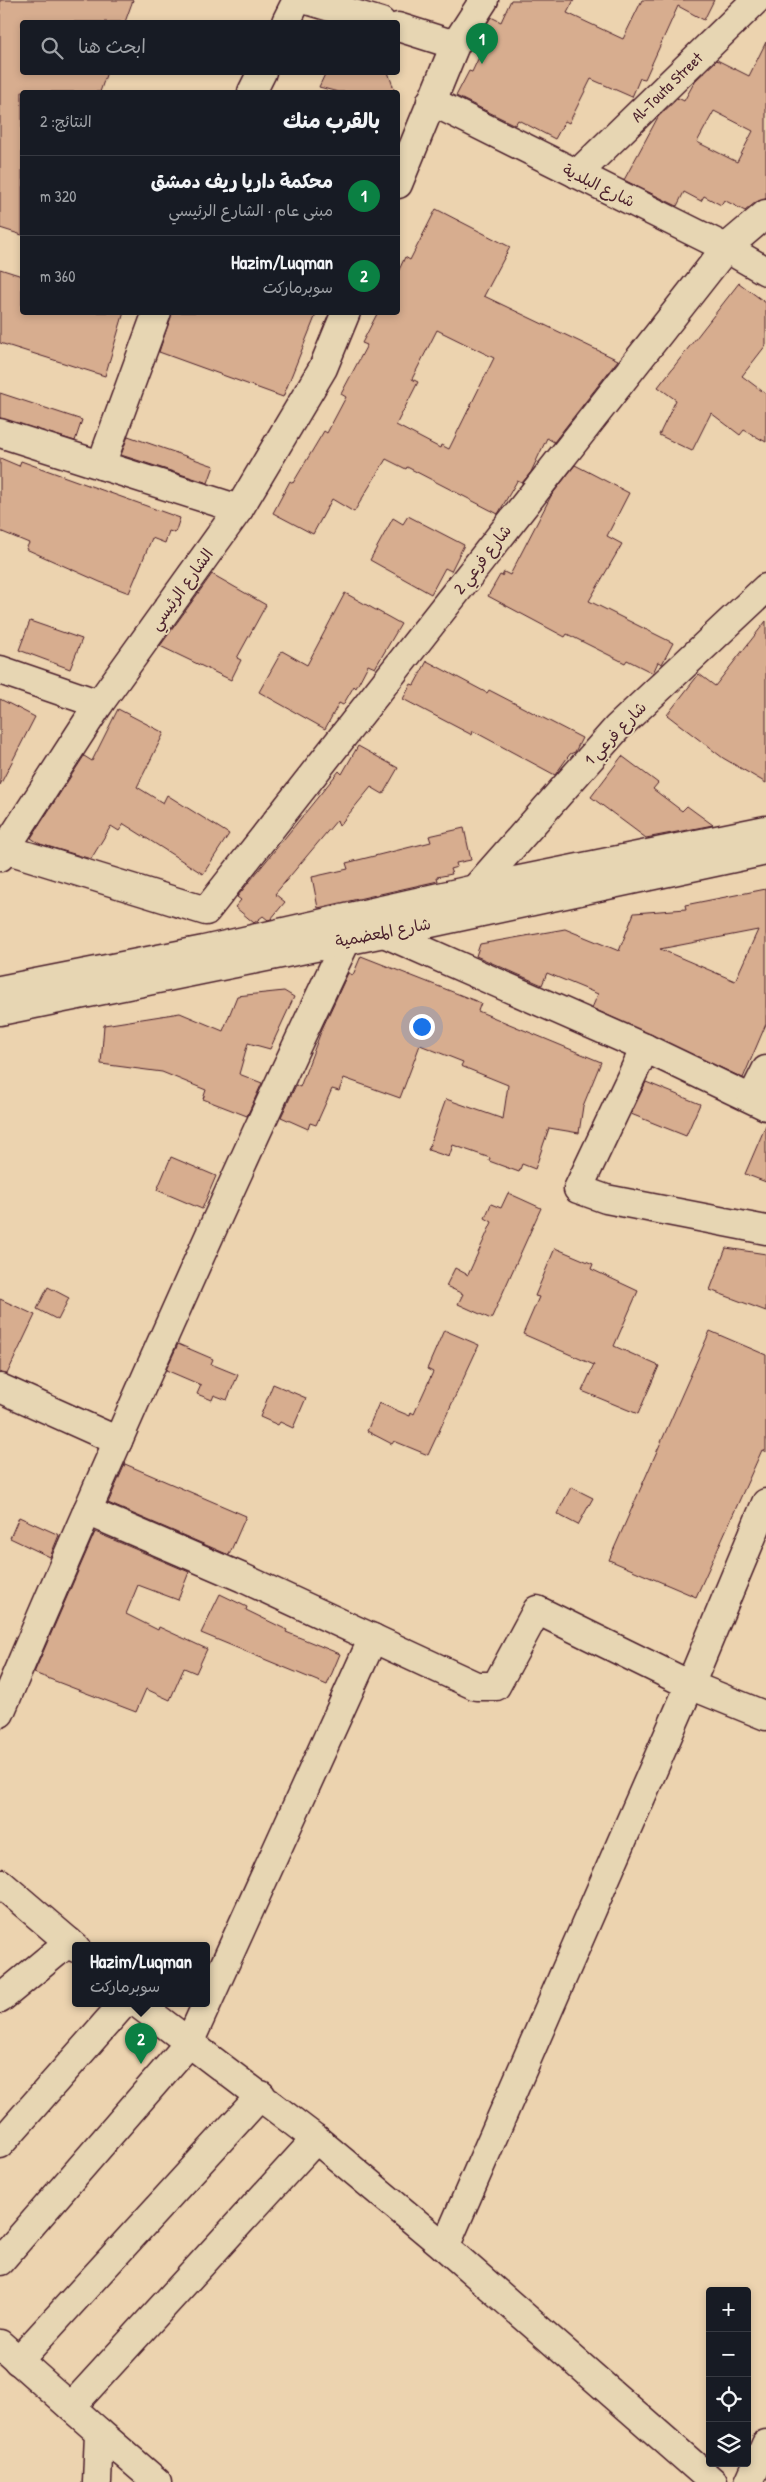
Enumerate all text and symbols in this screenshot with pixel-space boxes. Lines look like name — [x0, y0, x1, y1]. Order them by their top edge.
search box — [20, 20, 400, 75]
pin: 1 — [466, 23, 498, 64]
text: ابحث هنا — [78, 33, 146, 59]
icon: search — [38, 34, 66, 62]
street label: Al-Touta Street — [626, 47, 708, 127]
text: بالقرب منك — [283, 106, 380, 135]
text: النتائج: 2 — [40, 110, 92, 132]
street label: شارع البلدية — [559, 158, 639, 213]
text: محكمة داريا ريف دمشق — [151, 168, 333, 194]
text: 320 m — [40, 185, 76, 207]
text: 1 — [361, 185, 367, 207]
text: مبنى عام · الشارع الرئيسي — [168, 199, 333, 221]
text: Hazim/Luqman — [231, 249, 333, 275]
text: 360 m — [40, 265, 75, 287]
text: 2 — [360, 265, 368, 287]
text: سوبرماركت — [263, 276, 333, 298]
street label: شارع فرعي 2 — [448, 520, 519, 601]
street label: الشارع الرئيسي — [144, 544, 221, 636]
street label: شارع فرعي 1 — [579, 696, 654, 772]
street label: شارع المعضمية — [333, 912, 433, 953]
your location — [409, 1014, 435, 1040]
popup — [72, 1942, 210, 2007]
text: Hazim/Luqman — [90, 1948, 192, 1974]
text: سوبرماركت — [90, 1975, 160, 1997]
pin: 2 — [125, 2023, 157, 2064]
map controls — [706, 2287, 751, 2467]
button: + — [706, 2287, 751, 2332]
button: − — [706, 2332, 751, 2377]
button: locate — [706, 2377, 751, 2422]
button: layers — [706, 2422, 751, 2467]

